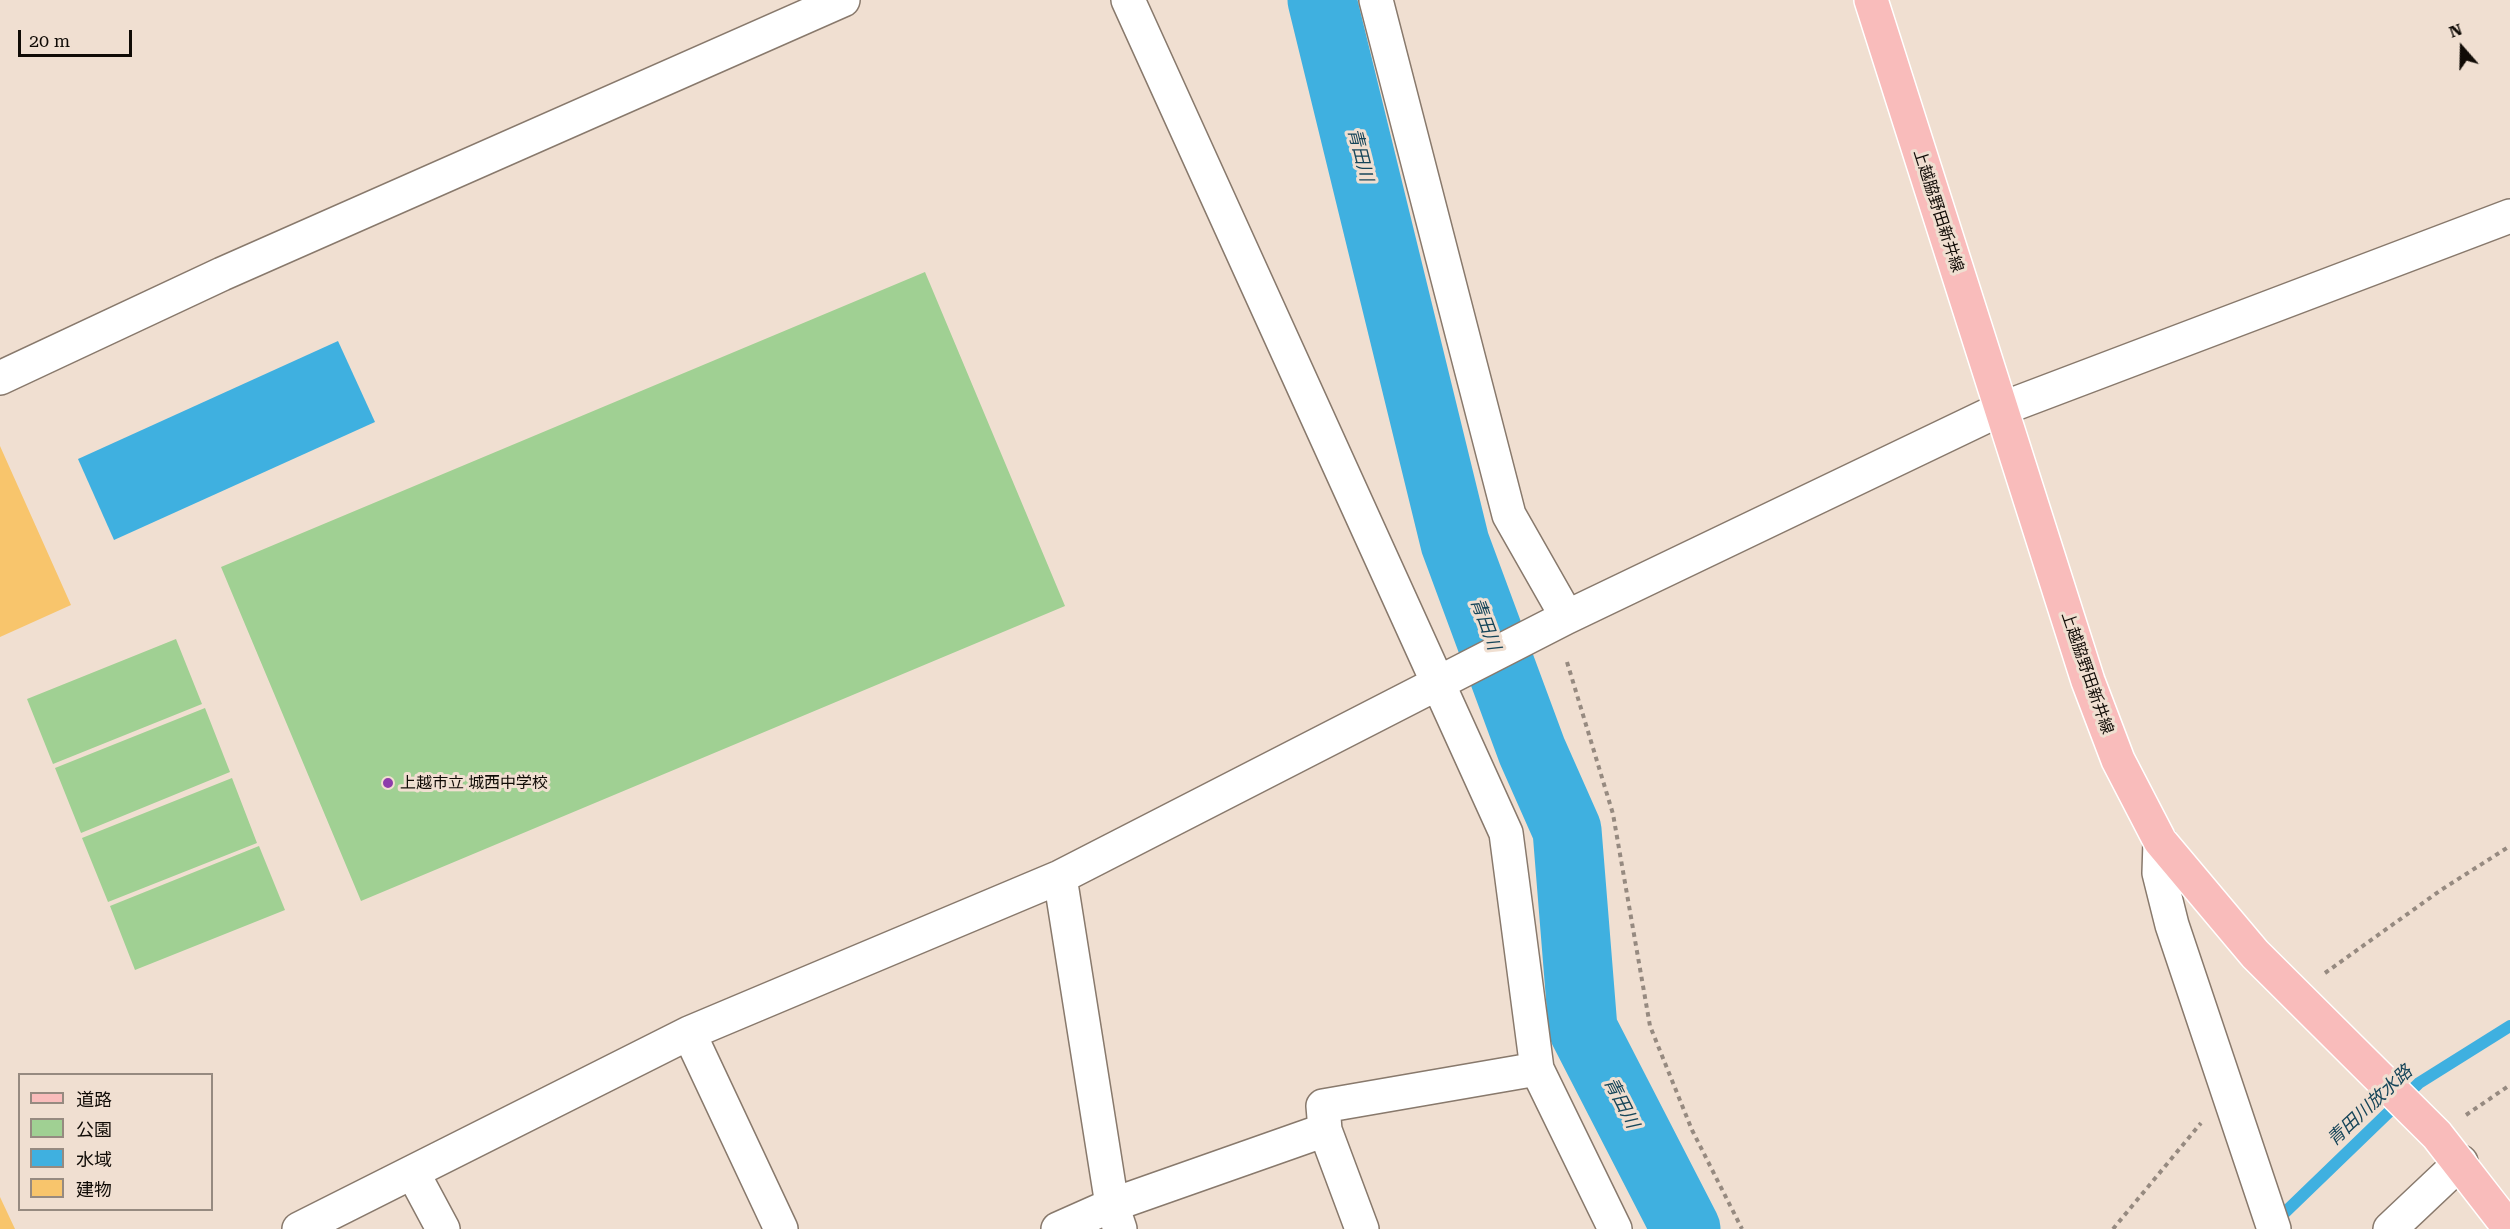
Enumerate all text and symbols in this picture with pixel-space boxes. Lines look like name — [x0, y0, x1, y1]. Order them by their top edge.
scale bar — [21, 18, 135, 56]
north arrow — [2432, 18, 2492, 78]
text: N — [2447, 20, 2465, 42]
text: 20 m — [29, 30, 70, 51]
water label: 青田川 — [1343, 126, 1377, 184]
street label: 上越脇野田新井線 — [1909, 147, 1967, 275]
water label: 青田川 — [1466, 595, 1504, 653]
street label: 上越脇野田新井線 — [2057, 609, 2117, 737]
place label: 上越市立 城西中学校 — [400, 773, 548, 793]
marker: 上越市立 城西中学校 — [381, 776, 395, 790]
water label: 青田川放水路 — [2323, 1061, 2417, 1151]
legend — [18, 1073, 213, 1211]
water label: 青田川 — [1599, 1074, 1643, 1132]
text: 道路 — [76, 1089, 112, 1110]
text: 公園 — [76, 1119, 112, 1140]
text: 水域 — [76, 1149, 112, 1170]
text: 建物 — [76, 1179, 112, 1200]

